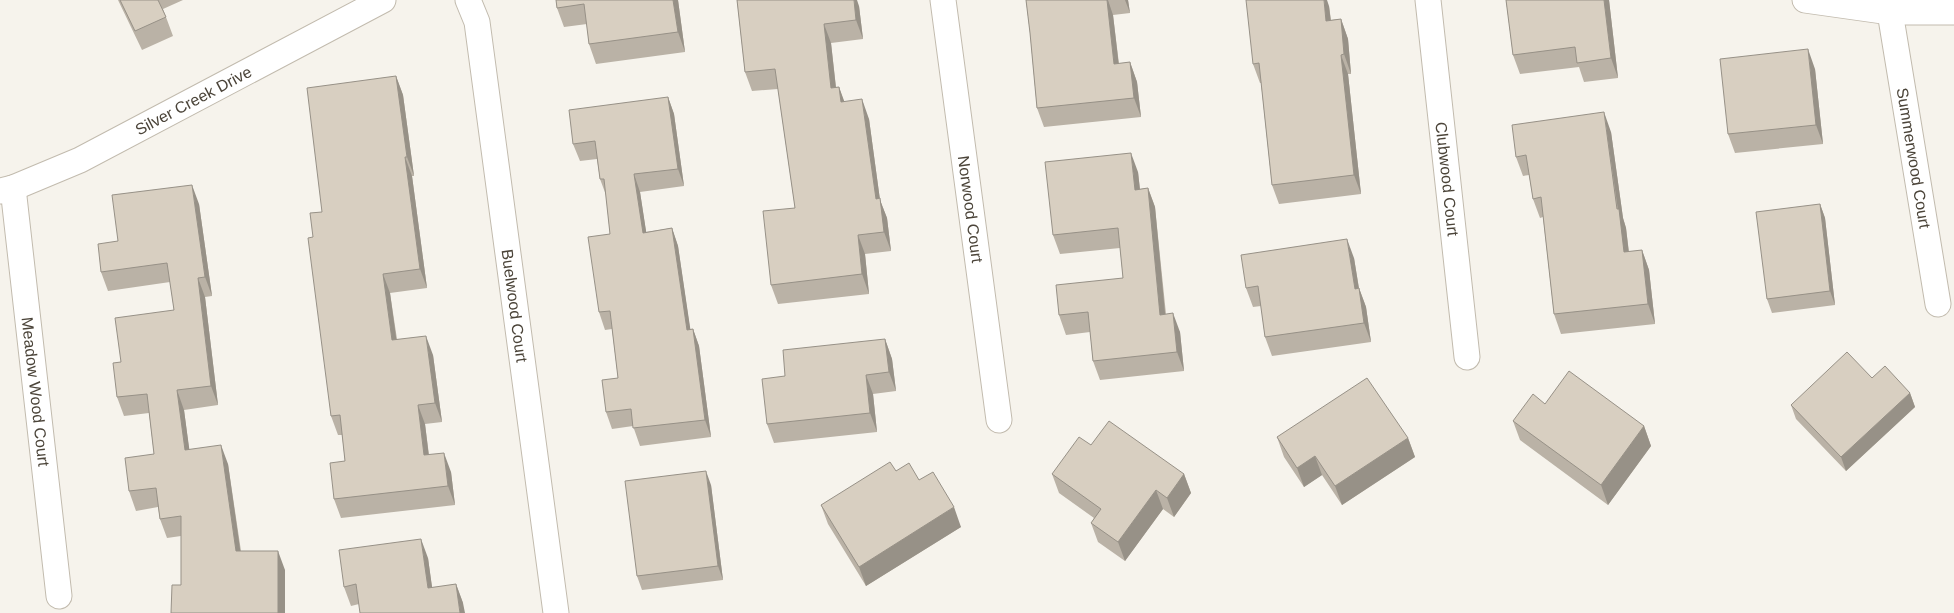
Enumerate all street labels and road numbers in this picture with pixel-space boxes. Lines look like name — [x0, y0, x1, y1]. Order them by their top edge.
street label: Silver Creek Drive — [132, 63, 254, 138]
street label: Summerwood Court — [1894, 86, 1934, 230]
street label: Clubwood Court — [1433, 121, 1462, 237]
street label: Norwood Court — [955, 155, 987, 264]
street label: Buelwood Court — [499, 248, 531, 364]
street label: Meadow Wood Court — [19, 316, 53, 468]

